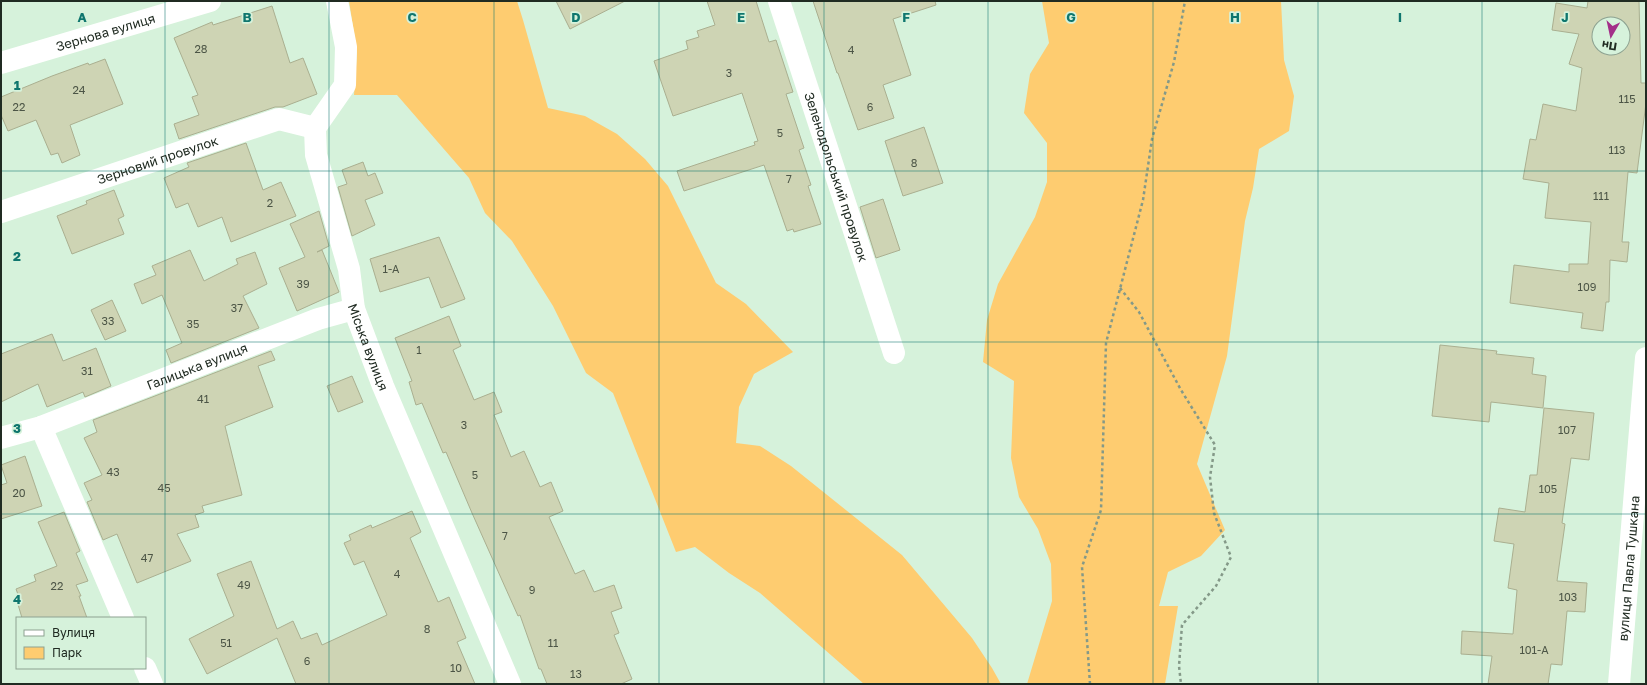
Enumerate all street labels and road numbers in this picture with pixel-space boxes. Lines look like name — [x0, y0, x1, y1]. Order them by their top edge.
street label: Зернова вулиця — [54, 10, 157, 54]
street label: Зеленодольський провулок — [801, 90, 872, 264]
street label: Зерновий провулок — [95, 132, 221, 187]
street label: Міська вулиця — [345, 301, 392, 393]
street label: Галицька вулиця — [144, 339, 250, 393]
street label: вулиця Павла Тушкана — [1615, 495, 1643, 642]

